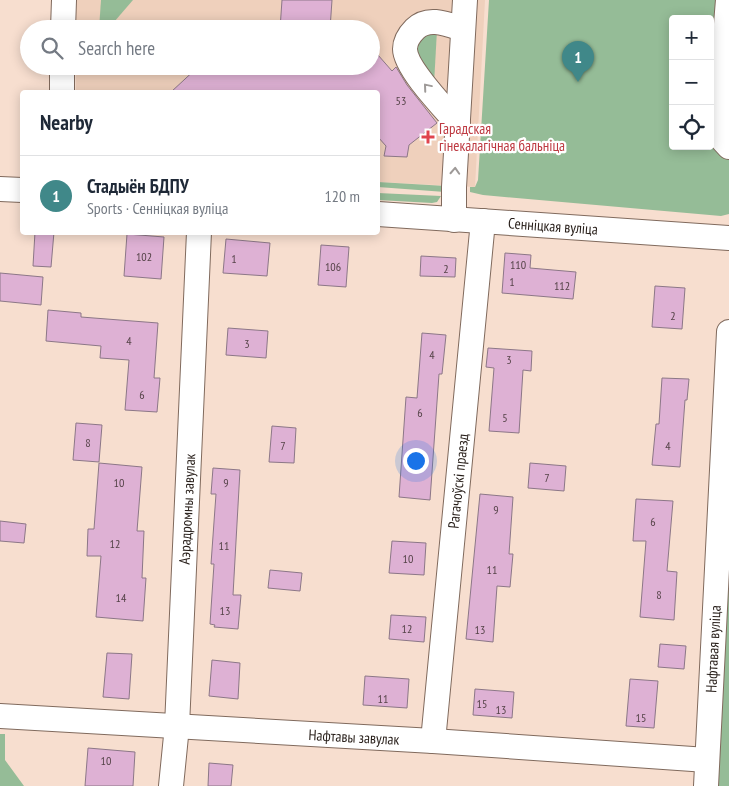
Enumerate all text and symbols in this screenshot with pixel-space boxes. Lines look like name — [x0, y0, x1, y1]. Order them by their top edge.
map controls — [669, 15, 714, 150]
button: + — [669, 15, 714, 60]
search box — [20, 20, 380, 75]
icon: search — [38, 34, 66, 62]
text: Search here — [78, 36, 155, 60]
pin: 1 — [562, 41, 594, 82]
button: − — [669, 60, 714, 105]
one-way arrow — [423, 83, 432, 92]
house number: 53 — [396, 93, 406, 108]
button: locate — [669, 105, 714, 150]
text: Nearby — [40, 109, 93, 136]
place label: Гарадская гінекалагічная бальніца — [439, 119, 565, 155]
marker: Гарадская гінекалагічная бальніца — [421, 130, 435, 144]
one-way arrow — [450, 167, 461, 175]
text: Стадыён БДПУ — [87, 174, 189, 198]
text: 1 — [52, 186, 60, 206]
text: 120 m — [325, 186, 360, 206]
text: Sports · Сенніцкая вуліца — [87, 198, 228, 218]
street label: Сенніцкая вуліца — [508, 213, 598, 239]
house number: 102 — [136, 249, 152, 264]
house number: 1 — [231, 251, 237, 266]
house number: 110 — [510, 257, 526, 272]
house number: 106 — [325, 259, 341, 274]
house number: 2 — [443, 261, 449, 276]
house number: 1 — [509, 274, 515, 289]
house number: 112 — [554, 278, 570, 293]
house number: 2 — [670, 308, 676, 323]
house number: 4 — [126, 333, 132, 348]
house number: 3 — [244, 336, 250, 351]
house number: 4 — [429, 347, 435, 362]
house number: 3 — [506, 352, 512, 367]
house number: 6 — [139, 387, 145, 402]
house number: 6 — [417, 405, 423, 420]
house number: 5 — [502, 410, 508, 425]
street label: Рагачоўскі праезд — [444, 432, 472, 529]
house number: 8 — [85, 435, 91, 450]
house number: 7 — [280, 438, 286, 453]
house number: 4 — [665, 438, 671, 453]
your location — [403, 448, 429, 474]
street label: Аэрадромны завулак — [175, 453, 199, 565]
house number: 7 — [544, 470, 550, 485]
house number: 10 — [114, 475, 124, 490]
house number: 9 — [223, 475, 229, 490]
house number: 9 — [493, 502, 499, 517]
house number: 6 — [650, 514, 656, 529]
house number: 12 — [110, 536, 120, 551]
house number: 11 — [219, 538, 229, 553]
house number: 10 — [403, 551, 413, 566]
house number: 11 — [487, 562, 497, 577]
house number: 8 — [656, 587, 662, 602]
house number: 14 — [116, 590, 127, 605]
house number: 13 — [220, 603, 230, 618]
street label: Нафтавая вуліца — [701, 605, 725, 693]
house number: 12 — [402, 621, 412, 636]
house number: 13 — [475, 622, 485, 637]
house number: 11 — [378, 691, 388, 706]
house number: 15 — [477, 696, 487, 711]
house number: 13 — [496, 702, 506, 717]
house number: 15 — [636, 710, 646, 725]
street label: Нафтавы завулак — [308, 725, 400, 749]
house number: 10 — [101, 753, 111, 768]

